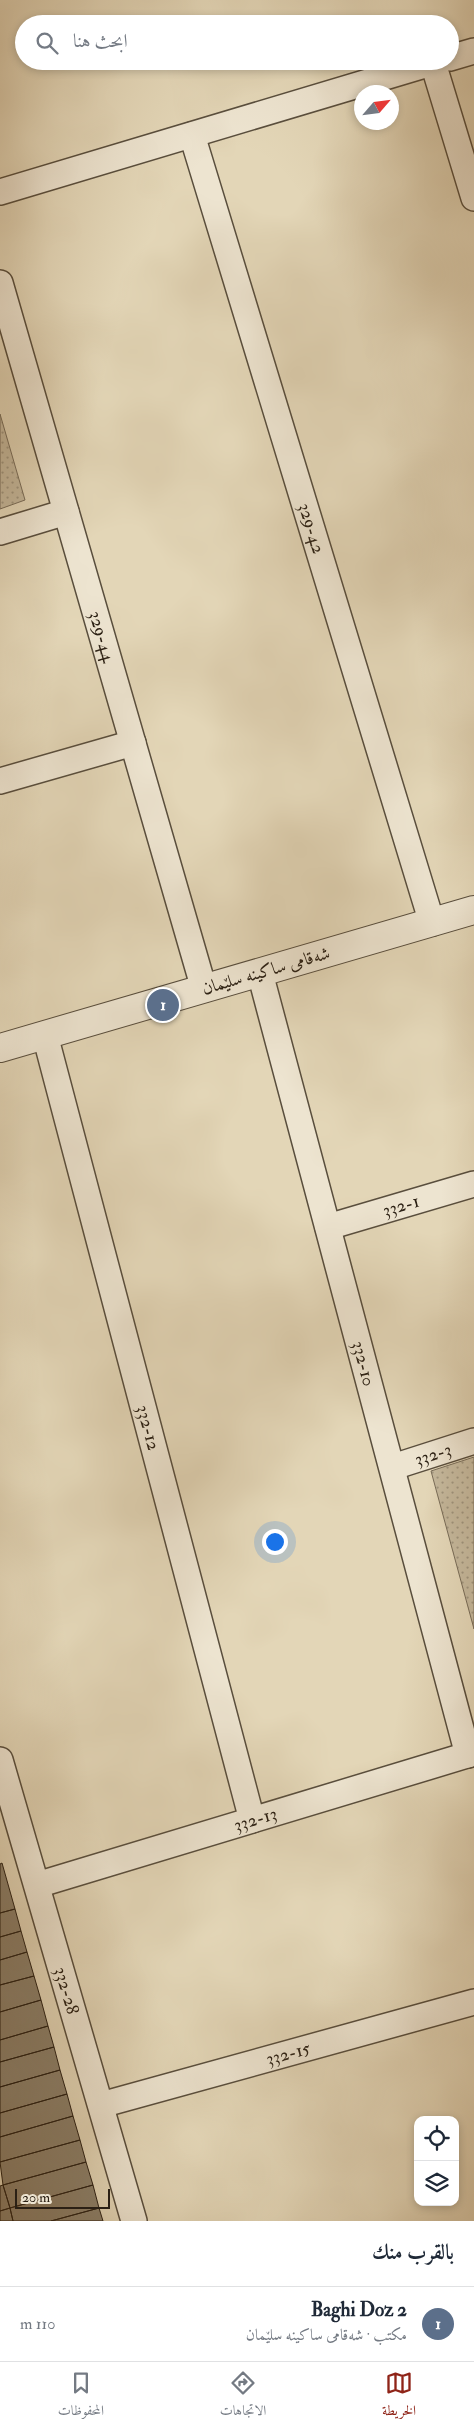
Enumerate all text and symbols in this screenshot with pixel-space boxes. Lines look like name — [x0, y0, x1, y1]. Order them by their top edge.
search box — [15, 15, 459, 70]
icon: search — [33, 29, 61, 57]
text: ابحث هنا — [73, 29, 128, 53]
north arrow — [354, 85, 399, 130]
street label: 329-42 — [293, 500, 330, 556]
street label: 329-44 — [84, 608, 121, 666]
street label: شەقامی ساکینە سلێمان — [199, 942, 333, 1000]
pin: 1 — [147, 986, 179, 1024]
street label: 332-1 — [380, 1189, 422, 1222]
street label: 332-10 — [347, 1338, 381, 1389]
street label: 332-12 — [132, 1402, 166, 1453]
street label: 332-3 — [412, 1437, 454, 1471]
your location — [262, 1529, 288, 1555]
street label: 332-13 — [231, 1802, 280, 1836]
street label: 332-28 — [49, 1964, 85, 2017]
street label: 332-15 — [263, 2036, 313, 2070]
map controls — [414, 2116, 459, 2206]
button: locate — [414, 2116, 459, 2161]
button: layers — [414, 2161, 459, 2206]
scale bar — [15, 2186, 110, 2209]
text: 20 m — [22, 2189, 50, 2206]
text: بالقرب منك — [372, 2239, 454, 2266]
text: Baghi Doz 2 — [311, 2298, 407, 2322]
text: 110 m — [20, 2314, 55, 2334]
text: 1 — [435, 2314, 441, 2334]
text: مكتب · شەقامی ساکینە سلێمان — [246, 2325, 407, 2345]
tab: المحفوظات — [58, 2369, 104, 2424]
tab: الاتجاهات — [220, 2369, 266, 2424]
tab: الخريطة — [382, 2369, 416, 2424]

